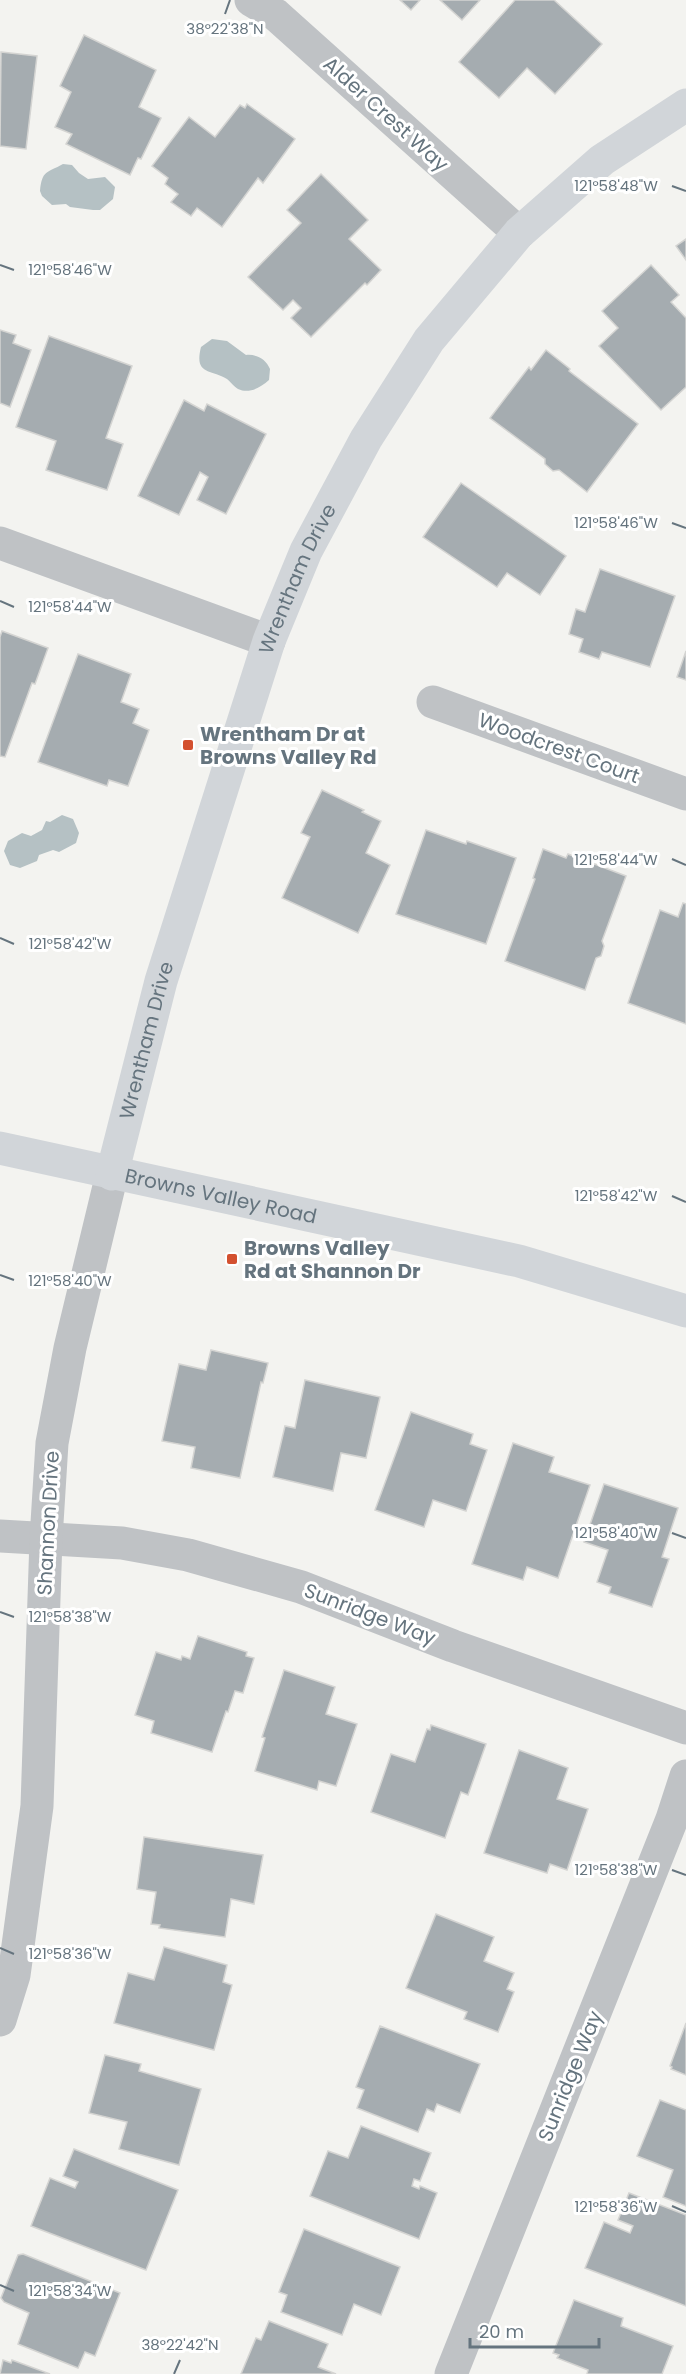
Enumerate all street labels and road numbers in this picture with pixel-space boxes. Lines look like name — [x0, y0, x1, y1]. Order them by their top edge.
street label: Alder Crest Way — [317, 50, 455, 178]
street label: Wrentham Drive — [252, 499, 343, 657]
street label: Woodcrest Court — [475, 706, 643, 790]
street label: Wrentham Drive — [112, 958, 180, 1122]
street label: Browns Valley Road — [122, 1162, 319, 1231]
street label: Shannon Drive — [30, 1450, 66, 1596]
street label: Sunridge Way — [300, 1576, 440, 1652]
street label: Sunridge Way — [531, 2006, 609, 2146]

